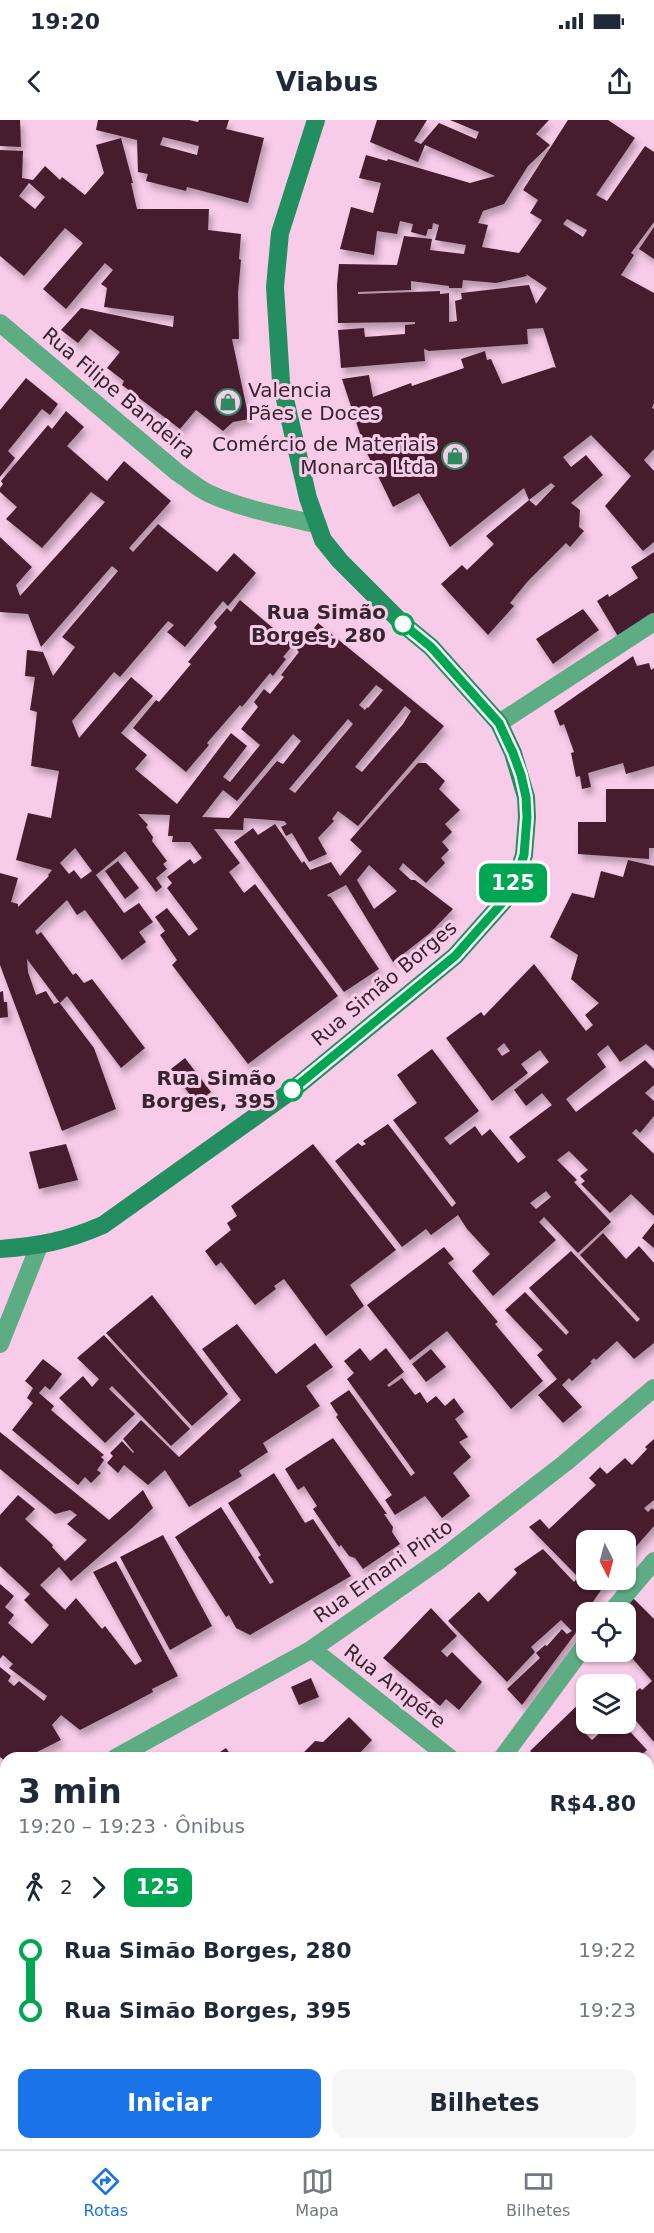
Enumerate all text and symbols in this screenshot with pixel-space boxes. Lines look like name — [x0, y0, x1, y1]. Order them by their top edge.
text: 19:20 — [30, 9, 100, 34]
icon: back — [18, 65, 51, 98]
icon: share — [603, 65, 636, 98]
text: Viabus — [276, 66, 378, 97]
street label: Rua Filipe Bandeira — [38, 322, 200, 464]
place label: Valencia Pães e Doces — [248, 378, 381, 425]
shop icon: Valencia Pães e Doces — [213, 387, 243, 417]
place label: Comércio de Materiais Monarca Ltda — [212, 432, 436, 479]
shop icon: Comércio de Materiais Monarca Ltda — [440, 441, 470, 471]
place label: Rua Simão Borges, 280 — [251, 600, 386, 647]
marker: Rua Simão Borges, 280 — [392, 613, 414, 635]
line badge: 125 — [478, 864, 548, 903]
text: 125 — [491, 871, 535, 895]
street label: Rua Simão Borges — [307, 915, 461, 1051]
place label: Rua Simão Borges, 395 — [141, 1066, 276, 1113]
marker: Rua Simão Borges, 395 — [281, 1079, 303, 1101]
street label: Rua Ernani Pinto — [309, 1514, 457, 1628]
north arrow — [576, 1530, 636, 1590]
map controls — [576, 1530, 636, 1734]
button: locate — [576, 1602, 636, 1662]
street label: Rua Ampére — [339, 1639, 451, 1733]
button: layers — [576, 1674, 636, 1734]
text: 3 min — [18, 1772, 122, 1811]
text: R$4.80 — [549, 1791, 636, 1816]
text: 19:20 – 19:23 · Ônibus — [18, 1814, 245, 1838]
icon: walk — [18, 1871, 51, 1904]
icon: forward — [82, 1871, 115, 1904]
text: 2 — [60, 1875, 73, 1899]
text: 125 — [136, 1875, 180, 1899]
text: Rua Simão Borges, 280 — [64, 1938, 351, 1963]
text: 19:22 — [578, 1938, 636, 1962]
text: Rua Simão Borges, 395 — [64, 1998, 351, 2023]
text: 19:23 — [578, 1998, 636, 2022]
button: Iniciar — [18, 2069, 321, 2138]
button: Bilhetes — [333, 2069, 636, 2138]
tab: Rotas — [84, 2165, 128, 2220]
tab: Mapa — [295, 2165, 339, 2220]
tab: Bilhetes — [506, 2165, 570, 2220]

